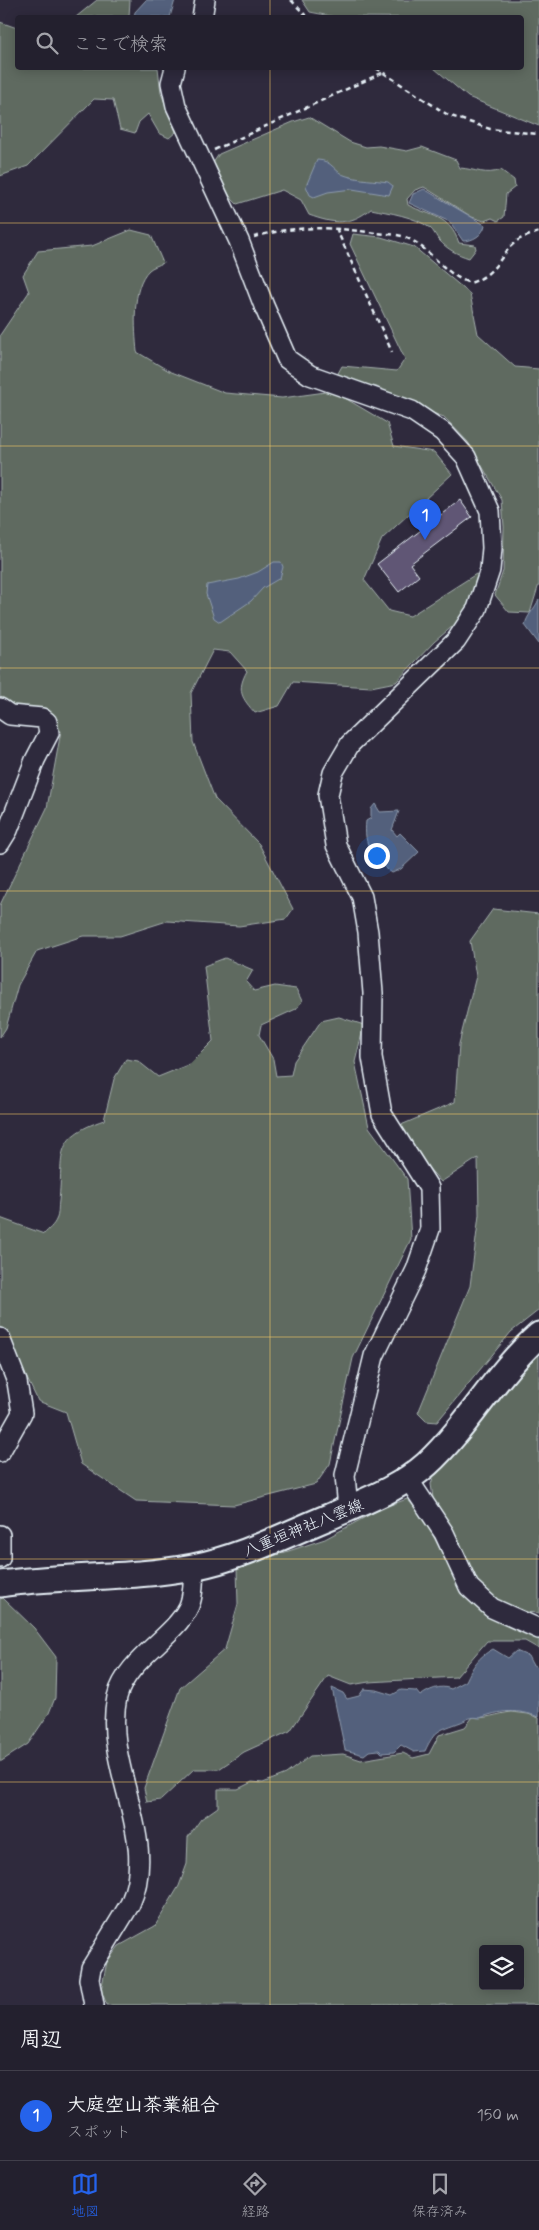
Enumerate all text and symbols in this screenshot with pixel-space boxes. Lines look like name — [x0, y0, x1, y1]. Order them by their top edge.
search box — [15, 15, 524, 70]
icon: search — [33, 29, 61, 57]
text: ここで検索 — [73, 32, 168, 57]
pin: 1 — [409, 499, 441, 540]
your location — [364, 843, 390, 869]
street label: 八重垣神社八雲線 — [240, 1495, 367, 1562]
map controls — [479, 1945, 524, 1990]
button: layers — [479, 1945, 524, 1990]
text: 周辺 — [20, 2026, 62, 2054]
text: 大庭空山茶業組合 — [67, 2093, 219, 2118]
text: 1 — [32, 2105, 40, 2126]
text: 150 m — [477, 2105, 519, 2126]
text: スポット — [67, 2122, 131, 2143]
tab: 地図 — [71, 2170, 99, 2221]
tab: 経路 — [241, 2170, 269, 2221]
tab: 保存済み — [412, 2170, 468, 2221]

